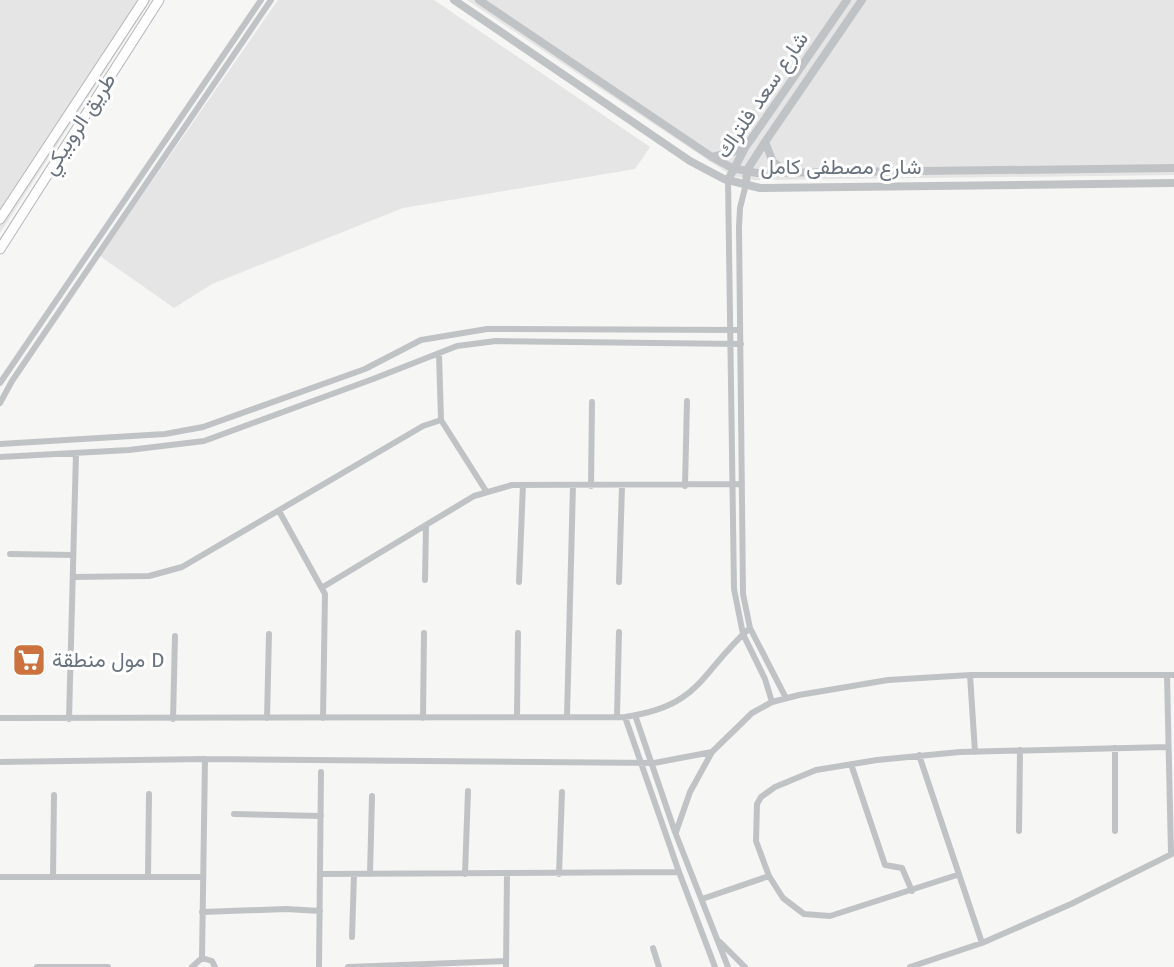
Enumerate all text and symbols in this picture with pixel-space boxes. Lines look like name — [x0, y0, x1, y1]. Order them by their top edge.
street label: شارع سعد فلتراك — [710, 27, 815, 164]
street label: طريق الروبيكي — [36, 68, 125, 182]
street label: شارع مصطفى كامل — [761, 154, 921, 181]
supermarket icon: مول منطقة D — [11, 642, 47, 678]
place label: مول منطقة D — [52, 647, 164, 673]

